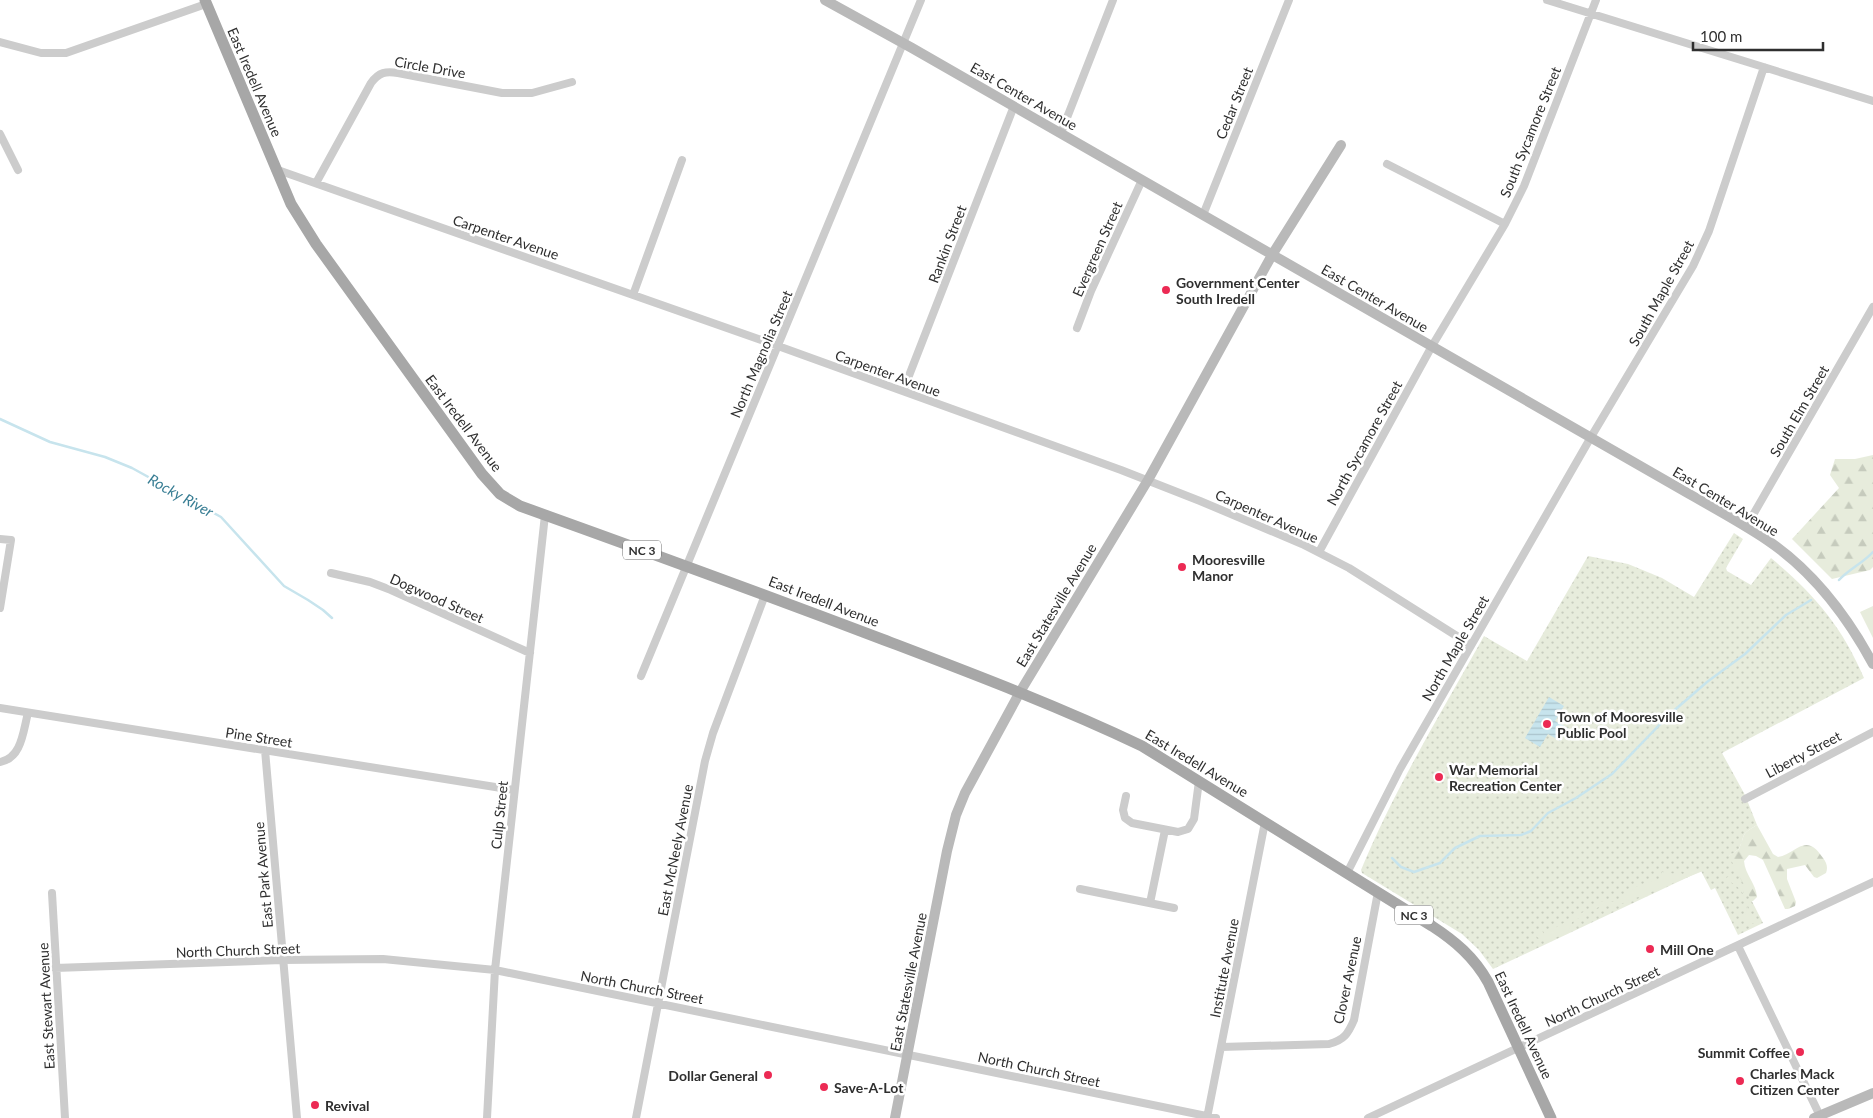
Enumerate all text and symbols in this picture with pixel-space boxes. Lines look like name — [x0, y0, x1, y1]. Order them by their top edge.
scale bar — [1693, 20, 1823, 52]
street label: East Iredell Avenue — [224, 25, 286, 139]
text: 100 m — [1700, 27, 1742, 45]
street label: Circle Drive — [393, 52, 467, 82]
street label: East Center Avenue — [968, 58, 1080, 134]
street label: Cedar Street — [1212, 64, 1256, 142]
street label: South Sycamore Street — [1496, 64, 1564, 200]
street label: Evergreen Street — [1068, 199, 1126, 299]
street label: Rankin Street — [924, 203, 970, 285]
street label: Carpenter Avenue — [451, 211, 561, 263]
street label: South Maple Street — [1625, 237, 1697, 349]
street label: East Center Avenue — [1319, 260, 1431, 336]
place label: Government Center South Iredell — [1176, 274, 1300, 307]
marker: Government Center South Iredell — [1160, 284, 1172, 296]
street label: North Magnolia Street — [726, 288, 796, 420]
street label: Carpenter Avenue — [833, 346, 943, 400]
street label: South Elm Street — [1766, 362, 1832, 460]
street label: East Iredell Avenue — [422, 371, 506, 475]
street label: North Sycamore Street — [1323, 378, 1405, 508]
street label: East Center Avenue — [1670, 463, 1782, 539]
water label: Rocky River — [145, 470, 218, 521]
street label: Carpenter Avenue — [1213, 486, 1321, 546]
road number: NC 3 — [623, 540, 661, 560]
street label: East Statesville Avenue — [1012, 540, 1100, 670]
place label: Mooresville Manor — [1192, 551, 1266, 584]
marker: Mooresville Manor — [1176, 561, 1188, 573]
street label: Dogwood Street — [388, 570, 486, 626]
street label: East Iredell Avenue — [766, 572, 882, 630]
street label: North Maple Street — [1418, 592, 1492, 704]
place label: Town of Mooresville Public Pool — [1557, 708, 1684, 741]
marker: Town of Mooresville Public Pool — [1541, 718, 1553, 730]
street label: Pine Street — [224, 723, 294, 751]
street label: East Iredell Avenue — [1142, 726, 1252, 800]
street label: Liberty Street — [1762, 727, 1844, 781]
place label: War Memorial Recreation Center — [1449, 761, 1563, 794]
marker: War Memorial Recreation Center — [1433, 771, 1445, 783]
street label: Culp Street — [487, 780, 511, 850]
street label: East McNeely Avenue — [654, 783, 696, 917]
street label: East Park Avenue — [250, 821, 276, 929]
road number: NC 3 — [1395, 906, 1433, 924]
street label: East Statesville Avenue — [886, 911, 930, 1053]
street label: Institute Avenue — [1206, 917, 1242, 1019]
street label: Clover Avenue — [1329, 935, 1365, 1025]
street label: North Church Street — [175, 939, 301, 961]
place label: Mill One — [1660, 941, 1714, 958]
street label: East Stewart Avenue — [34, 942, 58, 1070]
marker: Mill One — [1644, 943, 1656, 955]
street label: North Church Street — [1542, 962, 1662, 1030]
street label: North Church Street — [579, 967, 705, 1007]
street label: East Iredell Avenue — [1492, 968, 1556, 1082]
place label: Summit Coffee — [1698, 1044, 1791, 1061]
marker: Summit Coffee — [1794, 1046, 1806, 1058]
street label: North Church Street — [976, 1048, 1102, 1090]
place label: Charles Mack Citizen Center — [1750, 1065, 1840, 1098]
place label: Dollar General — [668, 1067, 758, 1084]
marker: Dollar General — [762, 1069, 774, 1081]
marker: Charles Mack Citizen Center — [1734, 1075, 1746, 1087]
place label: Save-A-Lot — [834, 1079, 904, 1096]
marker: Save-A-Lot — [818, 1081, 830, 1093]
place label: Revival — [325, 1097, 370, 1114]
marker: Revival — [309, 1099, 321, 1111]

